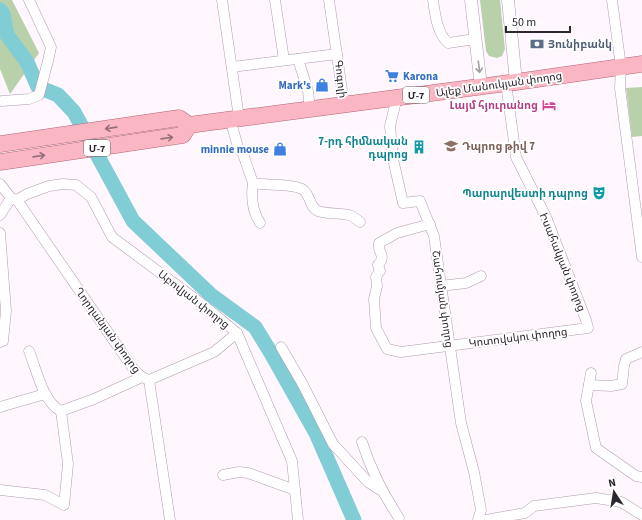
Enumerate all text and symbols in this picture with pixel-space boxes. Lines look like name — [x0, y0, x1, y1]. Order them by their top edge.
scale bar — [506, 8, 570, 34]
text: 50 m — [512, 14, 536, 31]
bank icon: Յունիբանկ — [529, 36, 545, 52]
place label: Յունիբանկ — [548, 37, 612, 52]
street label: Գոգոլի — [331, 59, 350, 99]
one-way arrow — [475, 60, 483, 73]
supermarket icon: Karona — [384, 68, 400, 84]
street label: Ալեք Մանուկյան փողոց — [435, 68, 563, 101]
place label: Karona — [403, 69, 438, 84]
shop icon: Mark's — [314, 77, 330, 93]
place label: Mark's — [278, 78, 311, 93]
road number: Մ-7 — [403, 87, 429, 103]
hotel icon: Լայմ հյուրանոց — [541, 97, 557, 113]
place label: Լայմ հյուրանոց — [450, 98, 538, 113]
one-way arrow — [105, 124, 118, 132]
one-way arrow — [160, 134, 173, 142]
place label: 7-րդ հիմնական դպրոց — [318, 134, 408, 162]
school or university icon: Դպրոց թիվ 7 — [443, 138, 459, 154]
building icon: 7-րդ հիմնական դպրոց — [411, 139, 427, 155]
place label: Դպրոց թիվ 7 — [462, 139, 535, 154]
road number: Մ-7 — [84, 140, 110, 156]
shop icon: minnie mouse — [272, 141, 288, 157]
place label: minnie mouse — [201, 142, 269, 157]
one-way arrow — [32, 152, 45, 160]
theatre icon: Պարարվեստի դպրոց — [591, 185, 607, 201]
place label: Պարարվեստի դպրոց — [462, 186, 588, 201]
street label: Իսահակյան փողոց — [536, 211, 589, 314]
street label: Շահումյան փողոց — [428, 249, 457, 349]
street label: Աբովյան փողոց — [155, 267, 233, 332]
street label: Ղորղանյան փողոց — [71, 284, 144, 376]
street label: Կոտովսկու փողոց — [468, 324, 568, 351]
north arrow — [594, 472, 634, 512]
text: N — [607, 475, 617, 491]

